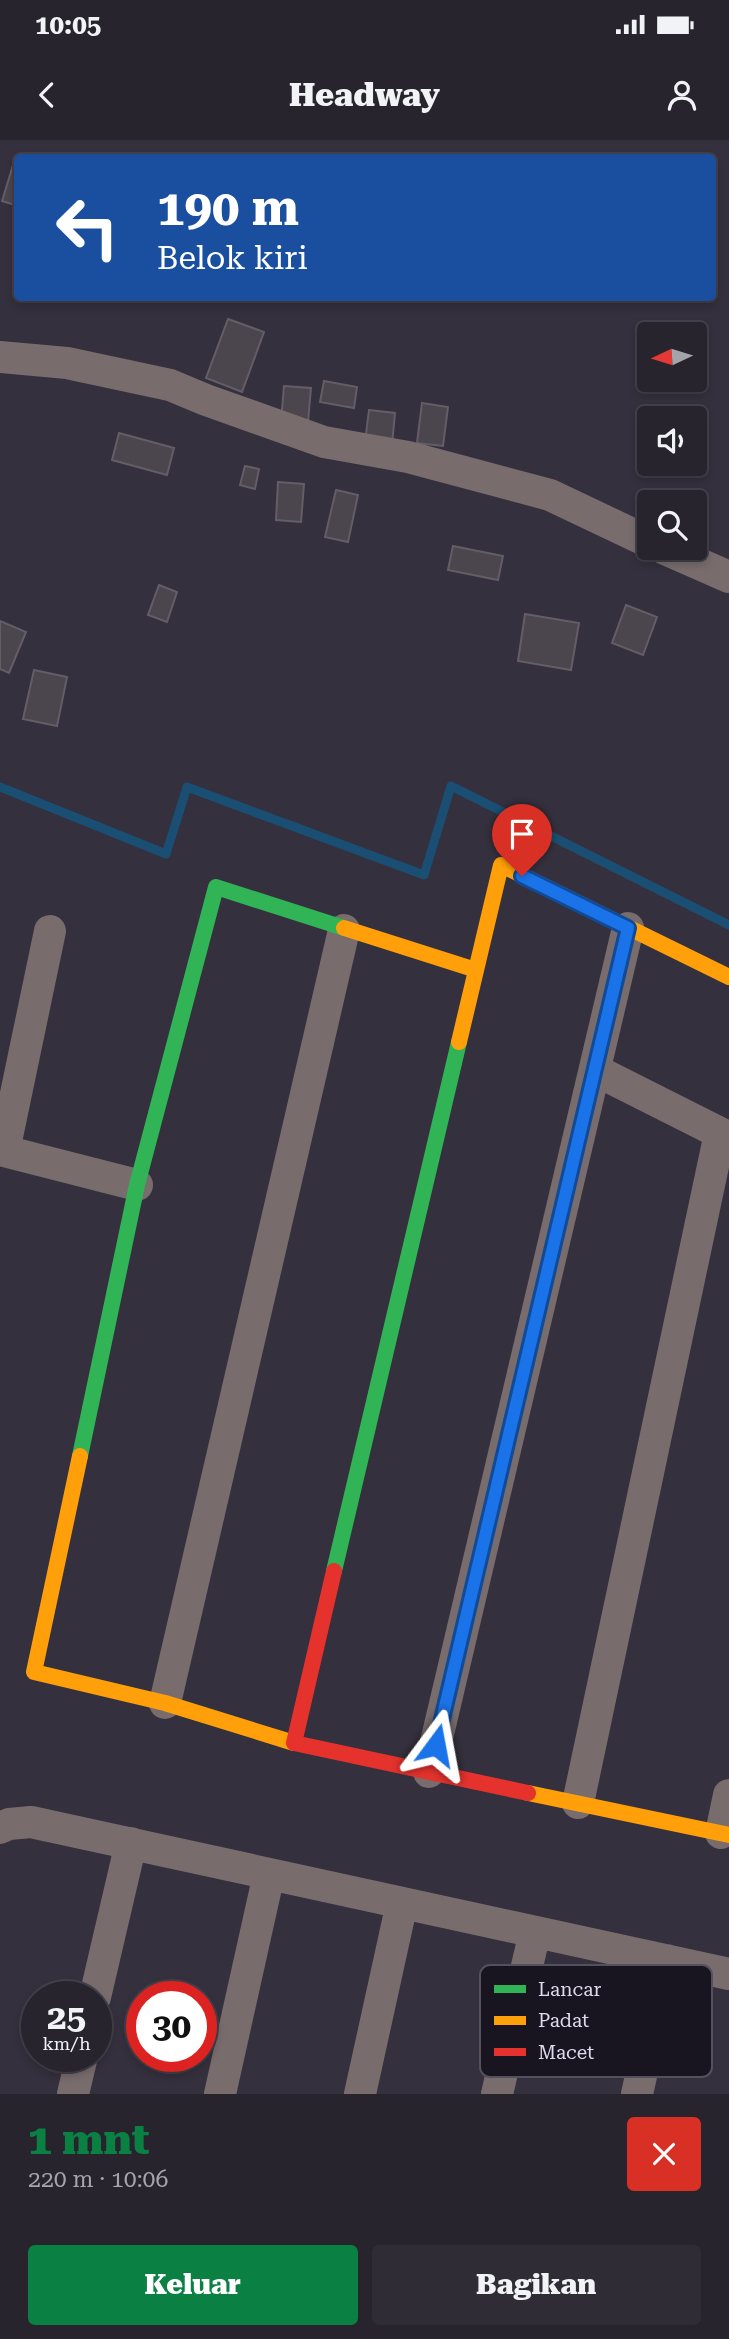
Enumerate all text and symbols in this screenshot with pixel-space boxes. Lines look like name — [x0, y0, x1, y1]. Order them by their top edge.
text: 10:05 — [35, 10, 101, 40]
icon: back — [28, 76, 66, 114]
text: Headway — [289, 76, 440, 114]
icon: person — [663, 76, 701, 114]
text: 190 m — [157, 180, 299, 237]
icon: left — [42, 182, 133, 273]
text: Belok kiri — [157, 239, 308, 277]
north arrow — [637, 322, 707, 392]
map controls — [637, 322, 707, 560]
button: sound — [637, 406, 707, 476]
button: search — [637, 490, 707, 560]
pin — [492, 804, 552, 876]
icon: arrive — [503, 815, 541, 853]
position arrow — [399, 1708, 473, 1782]
legend — [480, 1965, 712, 2077]
text: Lancar — [538, 1978, 601, 2001]
speed limit sign: 30 — [126, 1981, 217, 2072]
text: 25 — [47, 1997, 86, 2038]
text: Padat — [538, 2009, 589, 2032]
text: km/h — [42, 2033, 91, 2054]
text: Macet — [538, 2041, 594, 2064]
text: 1 mnt — [28, 2115, 149, 2164]
button: close — [627, 2117, 701, 2191]
text: 220 m · 10:06 — [28, 2166, 168, 2193]
button: Keluar — [28, 2245, 358, 2325]
button: Bagikan — [372, 2245, 701, 2325]

